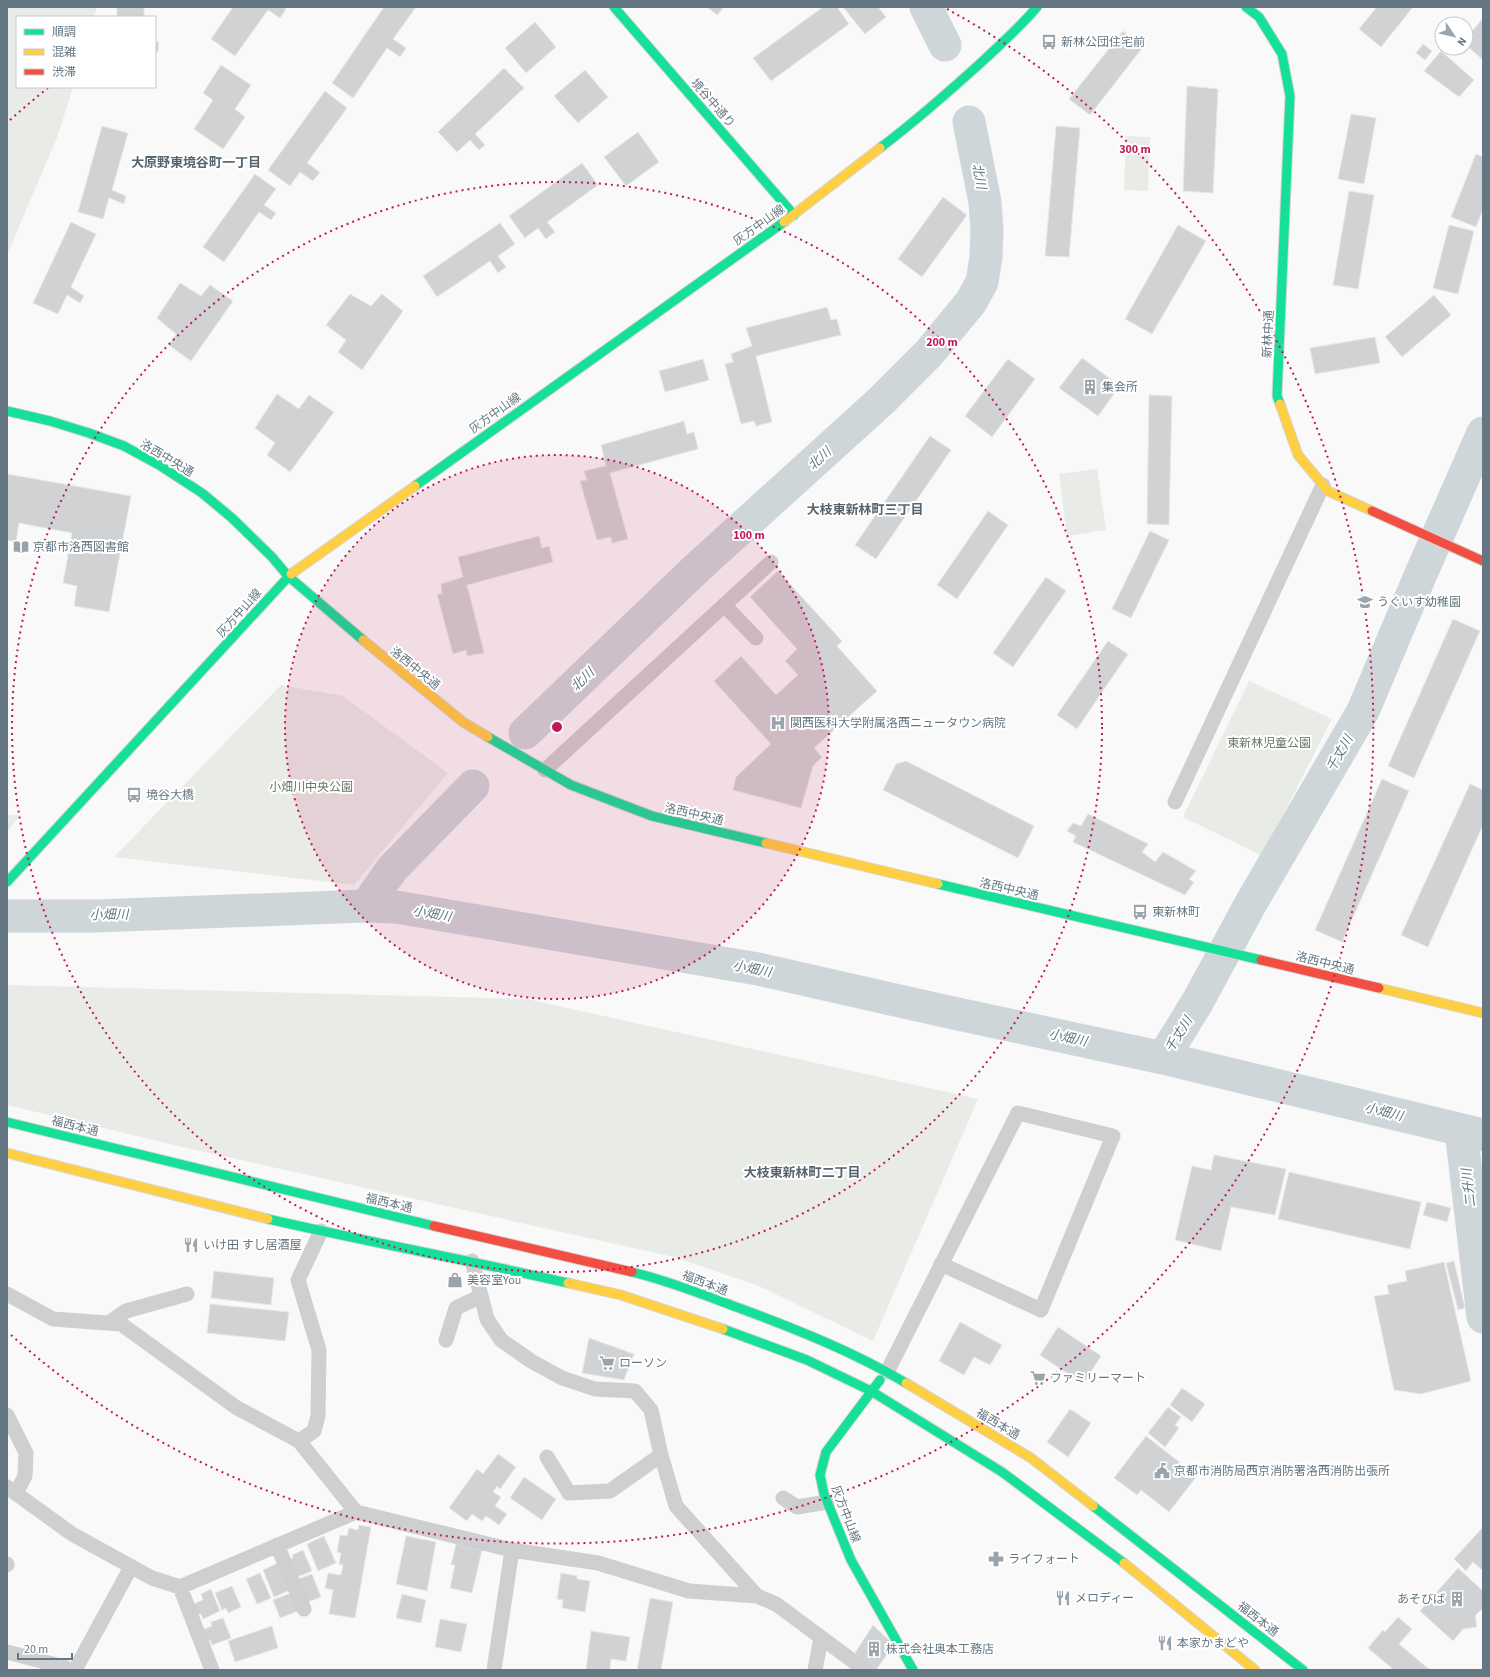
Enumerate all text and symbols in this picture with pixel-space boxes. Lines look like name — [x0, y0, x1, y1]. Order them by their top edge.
legend — [16, 16, 156, 88]
north arrow — [1434, 16, 1474, 56]
text: 順調 — [52, 24, 76, 41]
bus stop icon: 新林公団住宅前 — [1040, 33, 1058, 51]
place label: 新林公団住宅前 — [1061, 34, 1145, 51]
text: N — [1454, 34, 1470, 49]
text: 混雑 — [52, 44, 76, 61]
text: 渋滞 — [52, 64, 76, 81]
street label: 境谷中通り — [687, 75, 739, 132]
text: 300 m — [1119, 141, 1151, 158]
district label: 大原野東境谷町一丁目 — [131, 154, 261, 172]
water label: 北川 — [968, 162, 991, 193]
street label: 灰方中山線 — [730, 201, 789, 250]
street label: 新林中通 — [1259, 310, 1278, 358]
text: 200 m — [926, 334, 958, 351]
building icon: 集会所 — [1081, 378, 1099, 396]
place label: 集会所 — [1102, 379, 1138, 396]
street label: 灰方中山線 — [466, 389, 525, 438]
street label: 洛西中央通 — [137, 436, 197, 481]
water label: 北川 — [804, 442, 837, 474]
district label: 大枝東新林町三丁目 — [806, 501, 924, 519]
text: 100 m — [733, 527, 765, 544]
library icon: 京都市洛西図書館 — [12, 538, 30, 556]
place label: 京都市洛西図書館 — [33, 539, 129, 556]
street label: 灰方中山線 — [213, 585, 266, 641]
school or university icon: うぐいす幼稚園 — [1356, 593, 1374, 611]
place label: うぐいす幼稚園 — [1377, 594, 1461, 611]
street label: 洛西中央通 — [386, 643, 443, 694]
water label: 北川 — [567, 663, 600, 695]
hospital icon: 関西医科大学附属洛西ニュータウン病院 — [769, 714, 787, 732]
place label: 関西医科大学附属洛西ニュータウン病院 — [790, 715, 1006, 732]
centre of rings — [550, 720, 564, 734]
water label: 千丈川 — [1322, 730, 1358, 775]
park label: 東新林児童公園 — [1227, 735, 1311, 752]
park label: 小畑川中央公園 — [269, 779, 353, 796]
bus stop icon: 境谷大橋 — [125, 786, 143, 804]
place label: 境谷大橋 — [146, 787, 194, 804]
street label: 洛西中央通 — [663, 799, 725, 830]
street label: 洛西中央通 — [978, 874, 1040, 905]
water label: 小畑川 — [411, 902, 455, 927]
bus stop icon: 東新林町 — [1131, 903, 1149, 921]
place label: 東新林町 — [1152, 904, 1200, 921]
water label: 小畑川 — [89, 906, 131, 924]
street label: 洛西中央通 — [1294, 948, 1356, 979]
water label: 小畑川 — [731, 956, 775, 982]
water label: 千丈川 — [1161, 1012, 1198, 1056]
water label: 小畑川 — [1047, 1025, 1091, 1051]
water label: 小畑川 — [1363, 1099, 1407, 1126]
street label: 福西本通 — [50, 1112, 100, 1141]
district label: 大枝東新林町二丁目 — [743, 1164, 861, 1182]
water label: 二升川 — [1457, 1165, 1480, 1208]
street label: 福西本通 — [364, 1190, 414, 1217]
restaurant icon: いけ田 すし居酒屋 — [182, 1236, 200, 1254]
place label: いけ田 すし居酒屋 — [203, 1237, 301, 1254]
street label: 福西本通 — [679, 1267, 730, 1300]
shop icon: 美容室You — [446, 1271, 464, 1289]
place label: 美容室You — [467, 1272, 521, 1289]
supermarket icon: ローソン — [598, 1354, 616, 1372]
place label: ローソン — [619, 1355, 667, 1372]
supermarket icon: ファミリーマート — [1029, 1369, 1047, 1387]
place label: ファミリーマート — [1050, 1370, 1146, 1387]
street label: 福西本通 — [973, 1405, 1023, 1444]
public building icon: 京都市消防局西京消防署洛西消防出張所 — [1153, 1462, 1171, 1480]
place label: 京都市消防局西京消防署洛西消防出張所 — [1174, 1463, 1390, 1480]
street label: 灰方中山線 — [827, 1483, 864, 1545]
pharmacy icon: ライフォート — [987, 1550, 1005, 1568]
place label: ライフォート — [1008, 1551, 1080, 1568]
restaurant icon: メロディー — [1054, 1589, 1072, 1607]
place label: メロディー — [1075, 1590, 1134, 1607]
building icon: あそびば — [1448, 1590, 1466, 1608]
place label: あそびば — [1397, 1591, 1445, 1608]
street label: 福西本通 — [1234, 1598, 1282, 1641]
restaurant icon: 本家かまどや — [1156, 1634, 1174, 1652]
scale bar — [18, 1635, 72, 1661]
place label: 本家かまどや — [1177, 1635, 1249, 1652]
building icon: 株式会社奥本工務店 — [865, 1640, 883, 1658]
text: 20 m — [24, 1641, 48, 1658]
place label: 株式会社奥本工務店 — [886, 1641, 994, 1658]

